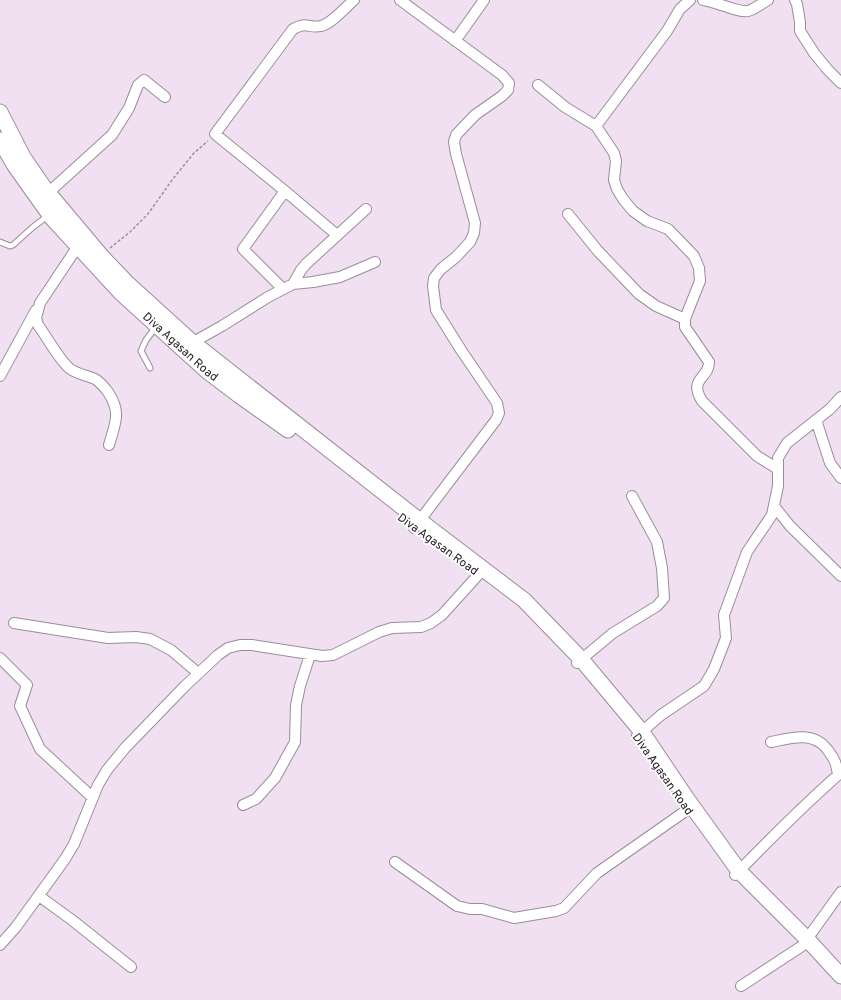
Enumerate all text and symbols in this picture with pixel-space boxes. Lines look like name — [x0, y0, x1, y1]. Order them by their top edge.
street label: Diva Agasan Road — [139, 309, 221, 386]
street label: Diva Agasan Road — [394, 510, 481, 580]
street label: Diva Agasan Road — [628, 731, 696, 819]

